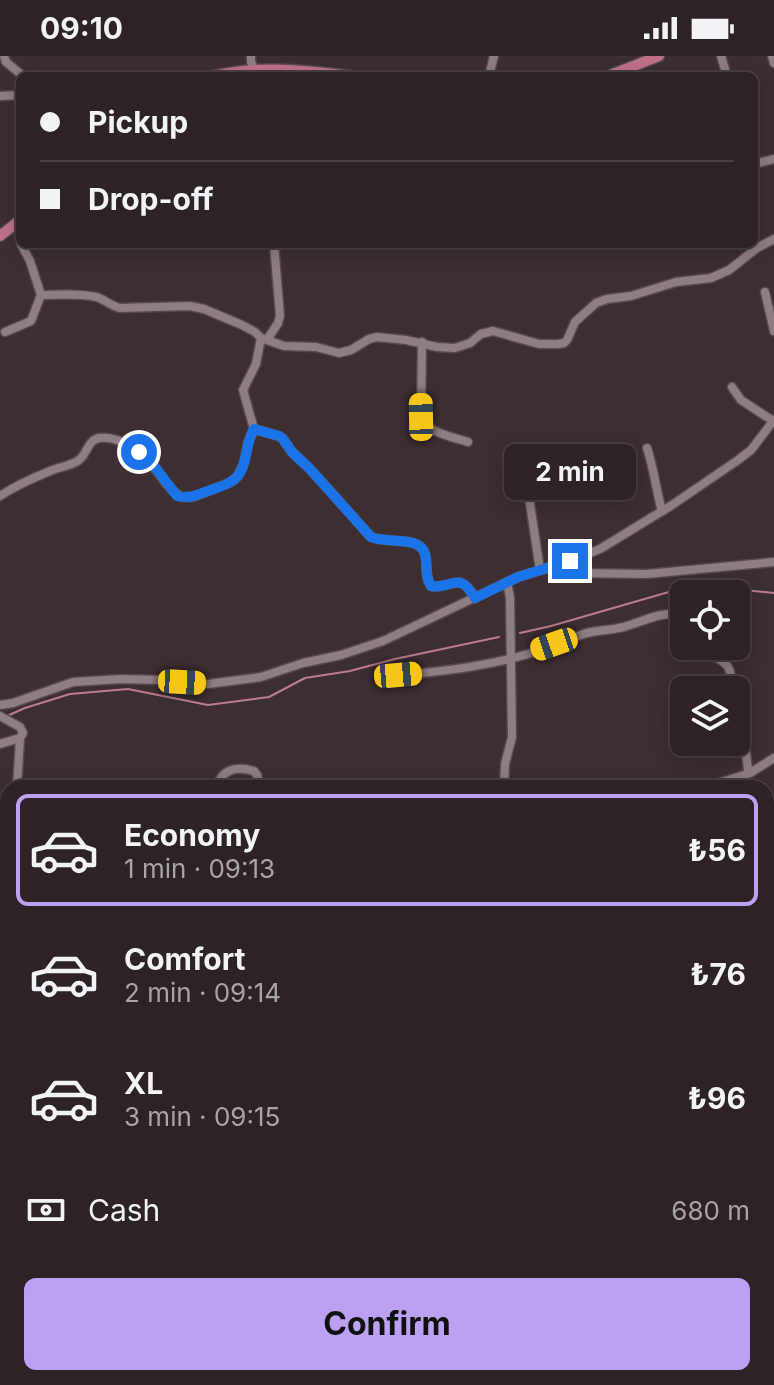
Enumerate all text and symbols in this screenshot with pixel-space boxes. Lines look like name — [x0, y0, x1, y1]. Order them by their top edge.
text: 09:10 — [40, 10, 123, 46]
text: Pickup — [88, 104, 188, 140]
text: Drop-off — [88, 181, 214, 217]
car — [409, 393, 433, 441]
route start — [121, 434, 157, 470]
callout: 2 min — [504, 445, 636, 501]
text: 2 min — [535, 456, 605, 487]
route end — [552, 543, 588, 579]
map controls — [670, 580, 750, 756]
button: locate — [670, 580, 750, 660]
car — [527, 625, 581, 663]
car — [373, 661, 423, 689]
car — [157, 669, 207, 695]
button: layers — [670, 676, 750, 756]
icon: car — [28, 814, 100, 886]
text: Economy — [124, 817, 260, 853]
text: ₺56 — [688, 832, 746, 868]
text: 1 min · 09:13 — [124, 853, 275, 884]
icon: car — [28, 938, 100, 1010]
text: Comfort — [124, 941, 245, 977]
text: ₺76 — [690, 956, 746, 992]
text: 2 min · 09:14 — [124, 977, 281, 1008]
icon: car — [28, 1062, 100, 1134]
text: XL — [124, 1065, 163, 1101]
text: ₺96 — [688, 1080, 746, 1116]
text: 3 min · 09:15 — [124, 1101, 280, 1132]
icon: cash — [24, 1188, 68, 1232]
text: Cash — [88, 1192, 160, 1228]
text: 680 m — [671, 1195, 750, 1226]
button: Confirm — [24, 1278, 750, 1370]

